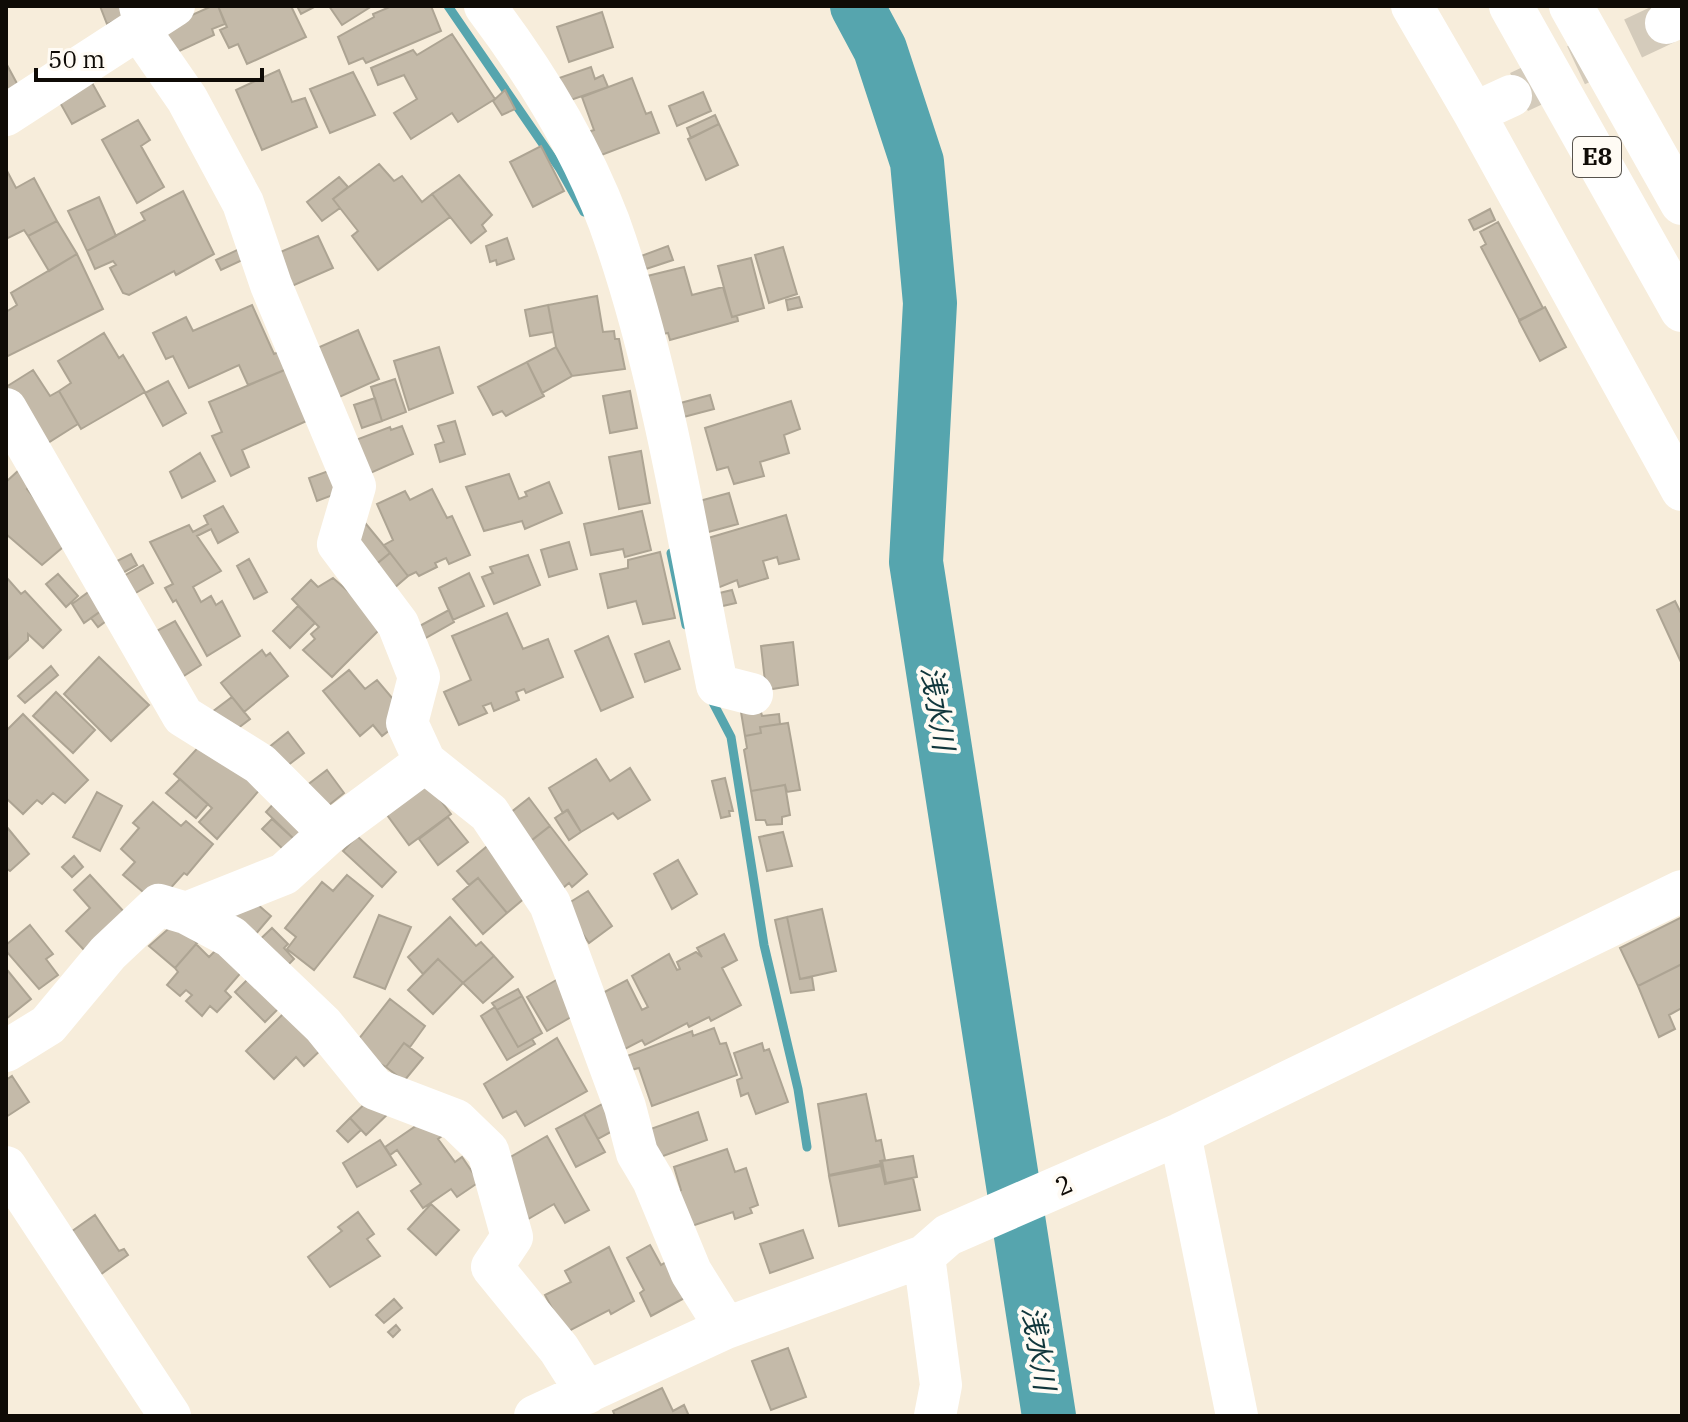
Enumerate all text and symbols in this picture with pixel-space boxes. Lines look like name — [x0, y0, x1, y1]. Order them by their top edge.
scale bar — [36, 32, 262, 82]
text: 50 m — [48, 43, 105, 75]
road number: E8 — [1573, 137, 1621, 177]
water label: 浅水川 — [914, 664, 964, 755]
street label: 2 — [1050, 1165, 1078, 1203]
water label: 浅水川 — [1015, 1304, 1065, 1395]

